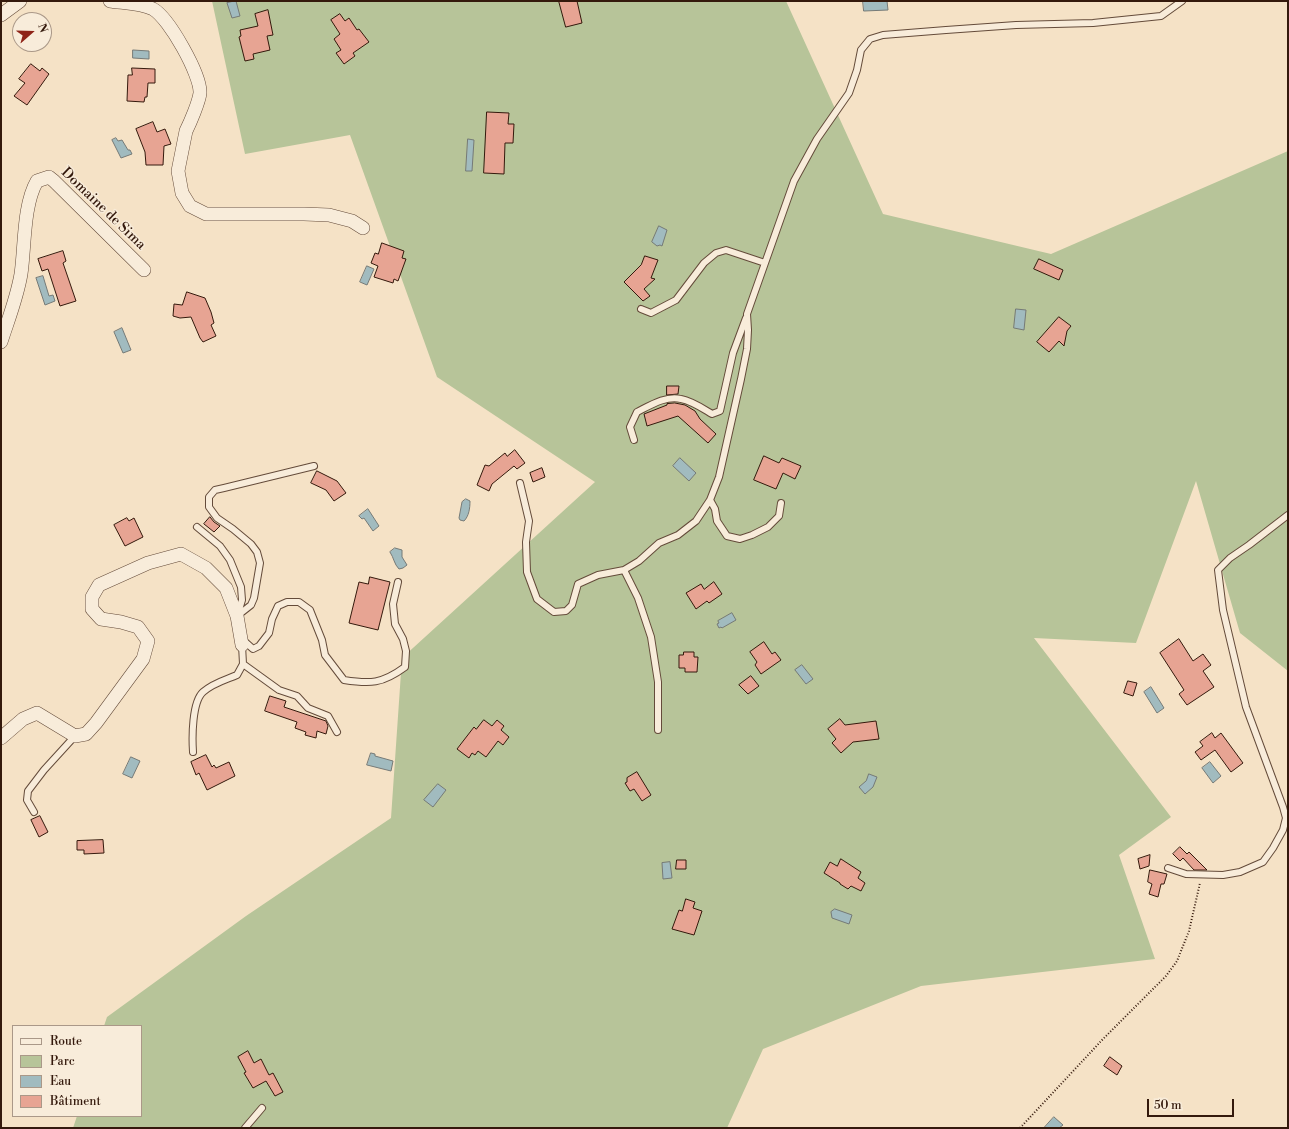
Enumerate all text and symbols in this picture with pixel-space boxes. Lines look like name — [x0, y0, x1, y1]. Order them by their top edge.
north arrow — [12, 12, 52, 52]
text: N — [34, 22, 50, 35]
street label: Domaine de Sima — [57, 164, 149, 254]
legend — [12, 1025, 142, 1117]
text: Route — [50, 1034, 82, 1049]
text: Parc — [50, 1054, 75, 1069]
text: Eau — [50, 1074, 71, 1089]
scale bar — [1149, 1091, 1236, 1117]
text: Bâtiment — [50, 1094, 101, 1109]
text: 50 m — [1154, 1098, 1182, 1113]

